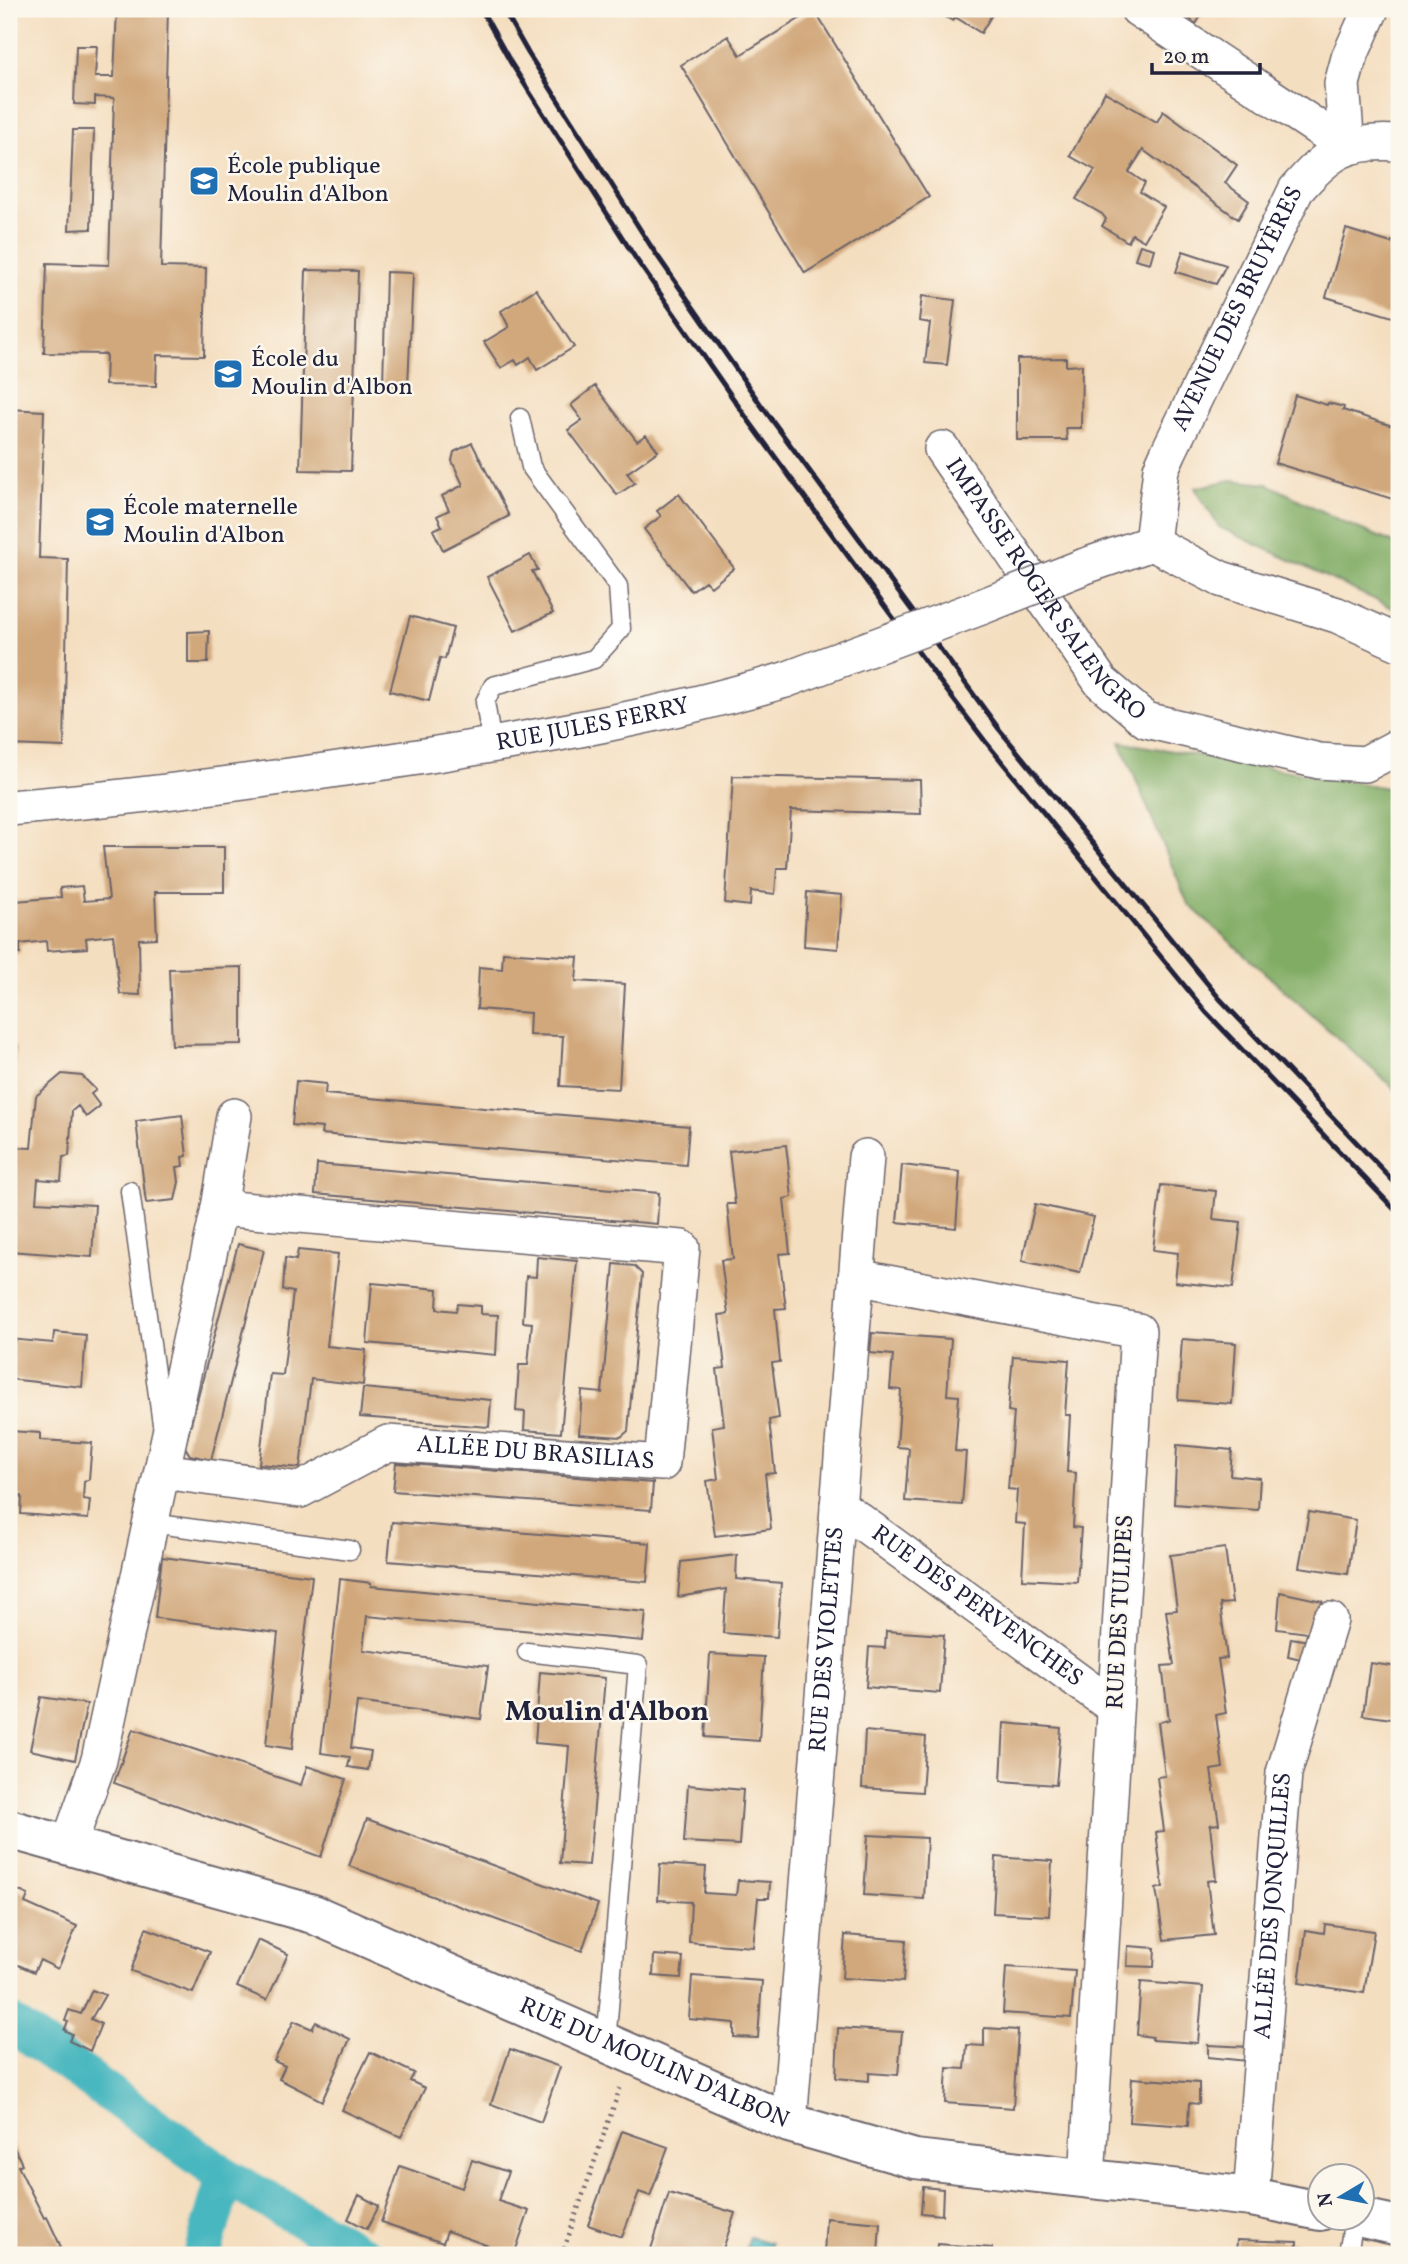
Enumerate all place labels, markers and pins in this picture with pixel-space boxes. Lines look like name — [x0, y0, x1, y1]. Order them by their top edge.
place label: École publique Moulin d'Albon — [227, 150, 389, 212]
school or university icon: École publique Moulin d'Albon — [187, 164, 221, 198]
place label: École du Moulin d'Albon — [251, 343, 413, 405]
school or university icon: École du Moulin d'Albon — [211, 357, 245, 391]
place label: École maternelle Moulin d'Albon — [123, 491, 298, 553]
school or university icon: École maternelle Moulin d'Albon — [83, 505, 117, 539]

